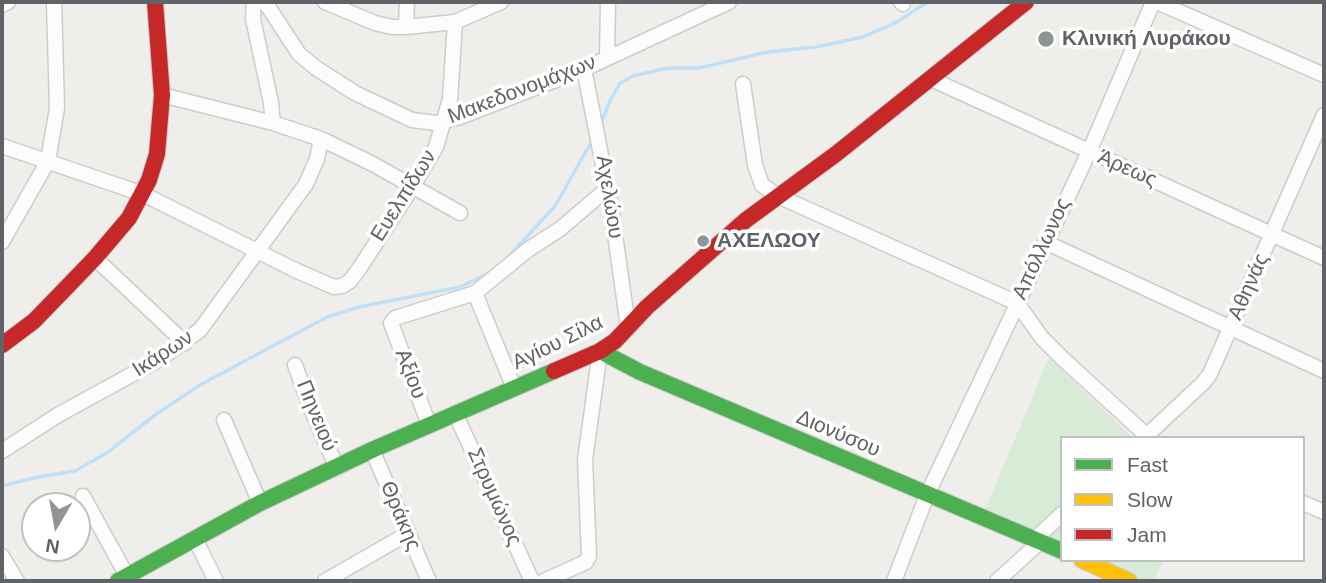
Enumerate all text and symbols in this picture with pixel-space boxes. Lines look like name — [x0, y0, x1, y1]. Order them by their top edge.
place label: Κλινική Λυράκου — [1062, 26, 1231, 52]
marker: Κλινική Λυράκου — [1036, 29, 1056, 49]
street label: Μακεδονομάχων — [444, 50, 600, 130]
street label: Άρεως — [1094, 145, 1160, 193]
street label: Ευελπίδων — [366, 146, 442, 246]
street label: Αχελώου — [590, 154, 628, 240]
street label: Απόλλωνος — [1008, 194, 1076, 304]
place label: ΑΧΕΛΩΟΥ — [717, 228, 821, 254]
marker: ΑΧΕΛΩΟΥ — [695, 233, 711, 249]
street label: Αθηνάς — [1223, 250, 1275, 324]
street label: Αγίου Σίλα — [509, 310, 607, 376]
street label: Ικάρων — [128, 325, 198, 383]
street label: Αξίου — [389, 346, 431, 402]
street label: Πηνειού — [290, 377, 342, 455]
street label: Διονύσου — [792, 405, 884, 463]
legend — [1060, 436, 1305, 562]
street label: Στρυμώνος — [461, 444, 527, 550]
text: Fast — [1127, 453, 1168, 476]
street label: Θράκης — [374, 478, 426, 554]
text: Slow — [1127, 488, 1173, 511]
north arrow — [21, 492, 91, 562]
text: Jam — [1127, 523, 1167, 546]
text: N — [44, 535, 61, 558]

